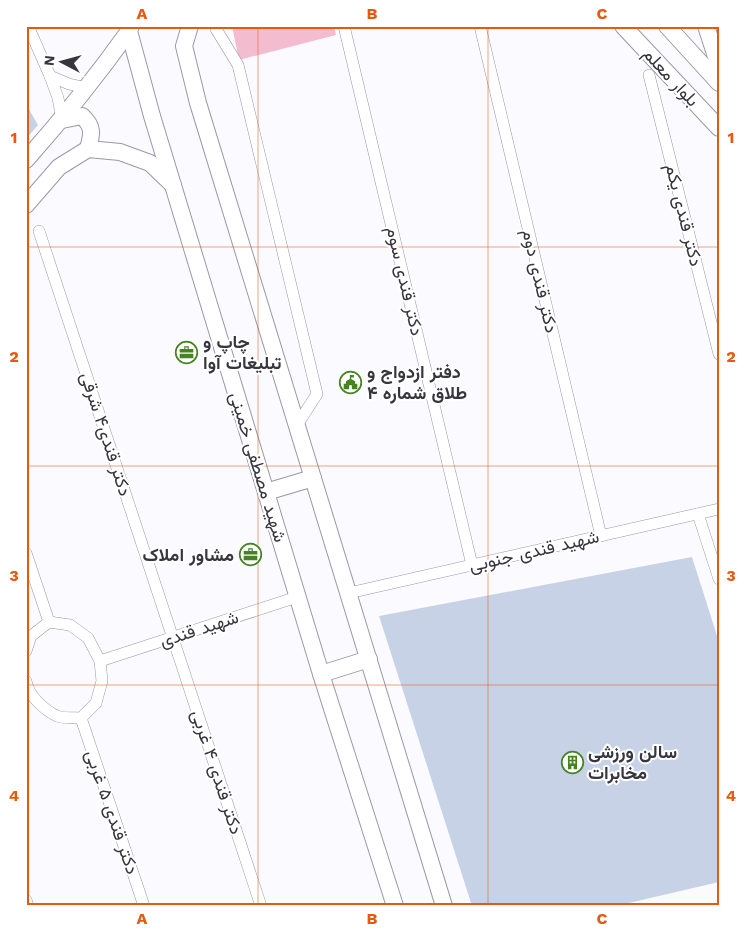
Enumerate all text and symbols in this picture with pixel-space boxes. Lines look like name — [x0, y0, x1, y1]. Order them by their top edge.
text: A — [137, 4, 148, 23]
text: B — [367, 4, 378, 23]
text: C — [597, 4, 608, 23]
north arrow — [38, 38, 88, 88]
street label: بلوار معلم — [637, 43, 704, 112]
text: N — [41, 55, 58, 67]
text: 1 — [11, 128, 17, 147]
text: 1 — [728, 128, 734, 147]
street label: دکتر قندی یکم — [660, 161, 707, 269]
street label: دکتر قندی سوم — [381, 224, 428, 338]
street label: دکتر قندی دوم — [516, 227, 563, 335]
place label: چاپ و تبلیغات آوا — [203, 331, 282, 374]
office icon: چاپ و تبلیغات آوا — [175, 340, 199, 364]
text: 2 — [9, 347, 19, 366]
text: 2 — [726, 347, 736, 366]
place label: دفتر ازدواج و طلاق شماره ۴ — [367, 361, 467, 404]
street label: دکتر قندی۴ شرقی — [76, 369, 136, 499]
public building icon: دفتر ازدواج و طلاق شماره ۴ — [339, 370, 363, 394]
street label: شهید مصطفی خمینی — [225, 389, 291, 545]
street label: شهید قندی جنوبی — [467, 525, 601, 577]
office icon: مشاور املاک — [238, 543, 262, 567]
place label: مشاور املاک — [142, 544, 234, 566]
text: 3 — [9, 566, 19, 585]
text: 3 — [726, 566, 736, 585]
street label: شهید قندی — [157, 606, 241, 652]
street label: دکتر قندی ۴ غربی — [187, 707, 247, 837]
place label: سالن ورزشی مخابرات — [588, 741, 677, 784]
street label: دکتر قندی ۵ غربی — [80, 747, 144, 877]
building icon: سالن ورزشی مخابرات — [560, 750, 584, 774]
text: 4 — [9, 786, 19, 805]
text: 4 — [726, 786, 736, 805]
text: A — [137, 909, 148, 928]
text: B — [367, 909, 378, 928]
text: C — [597, 909, 608, 928]

